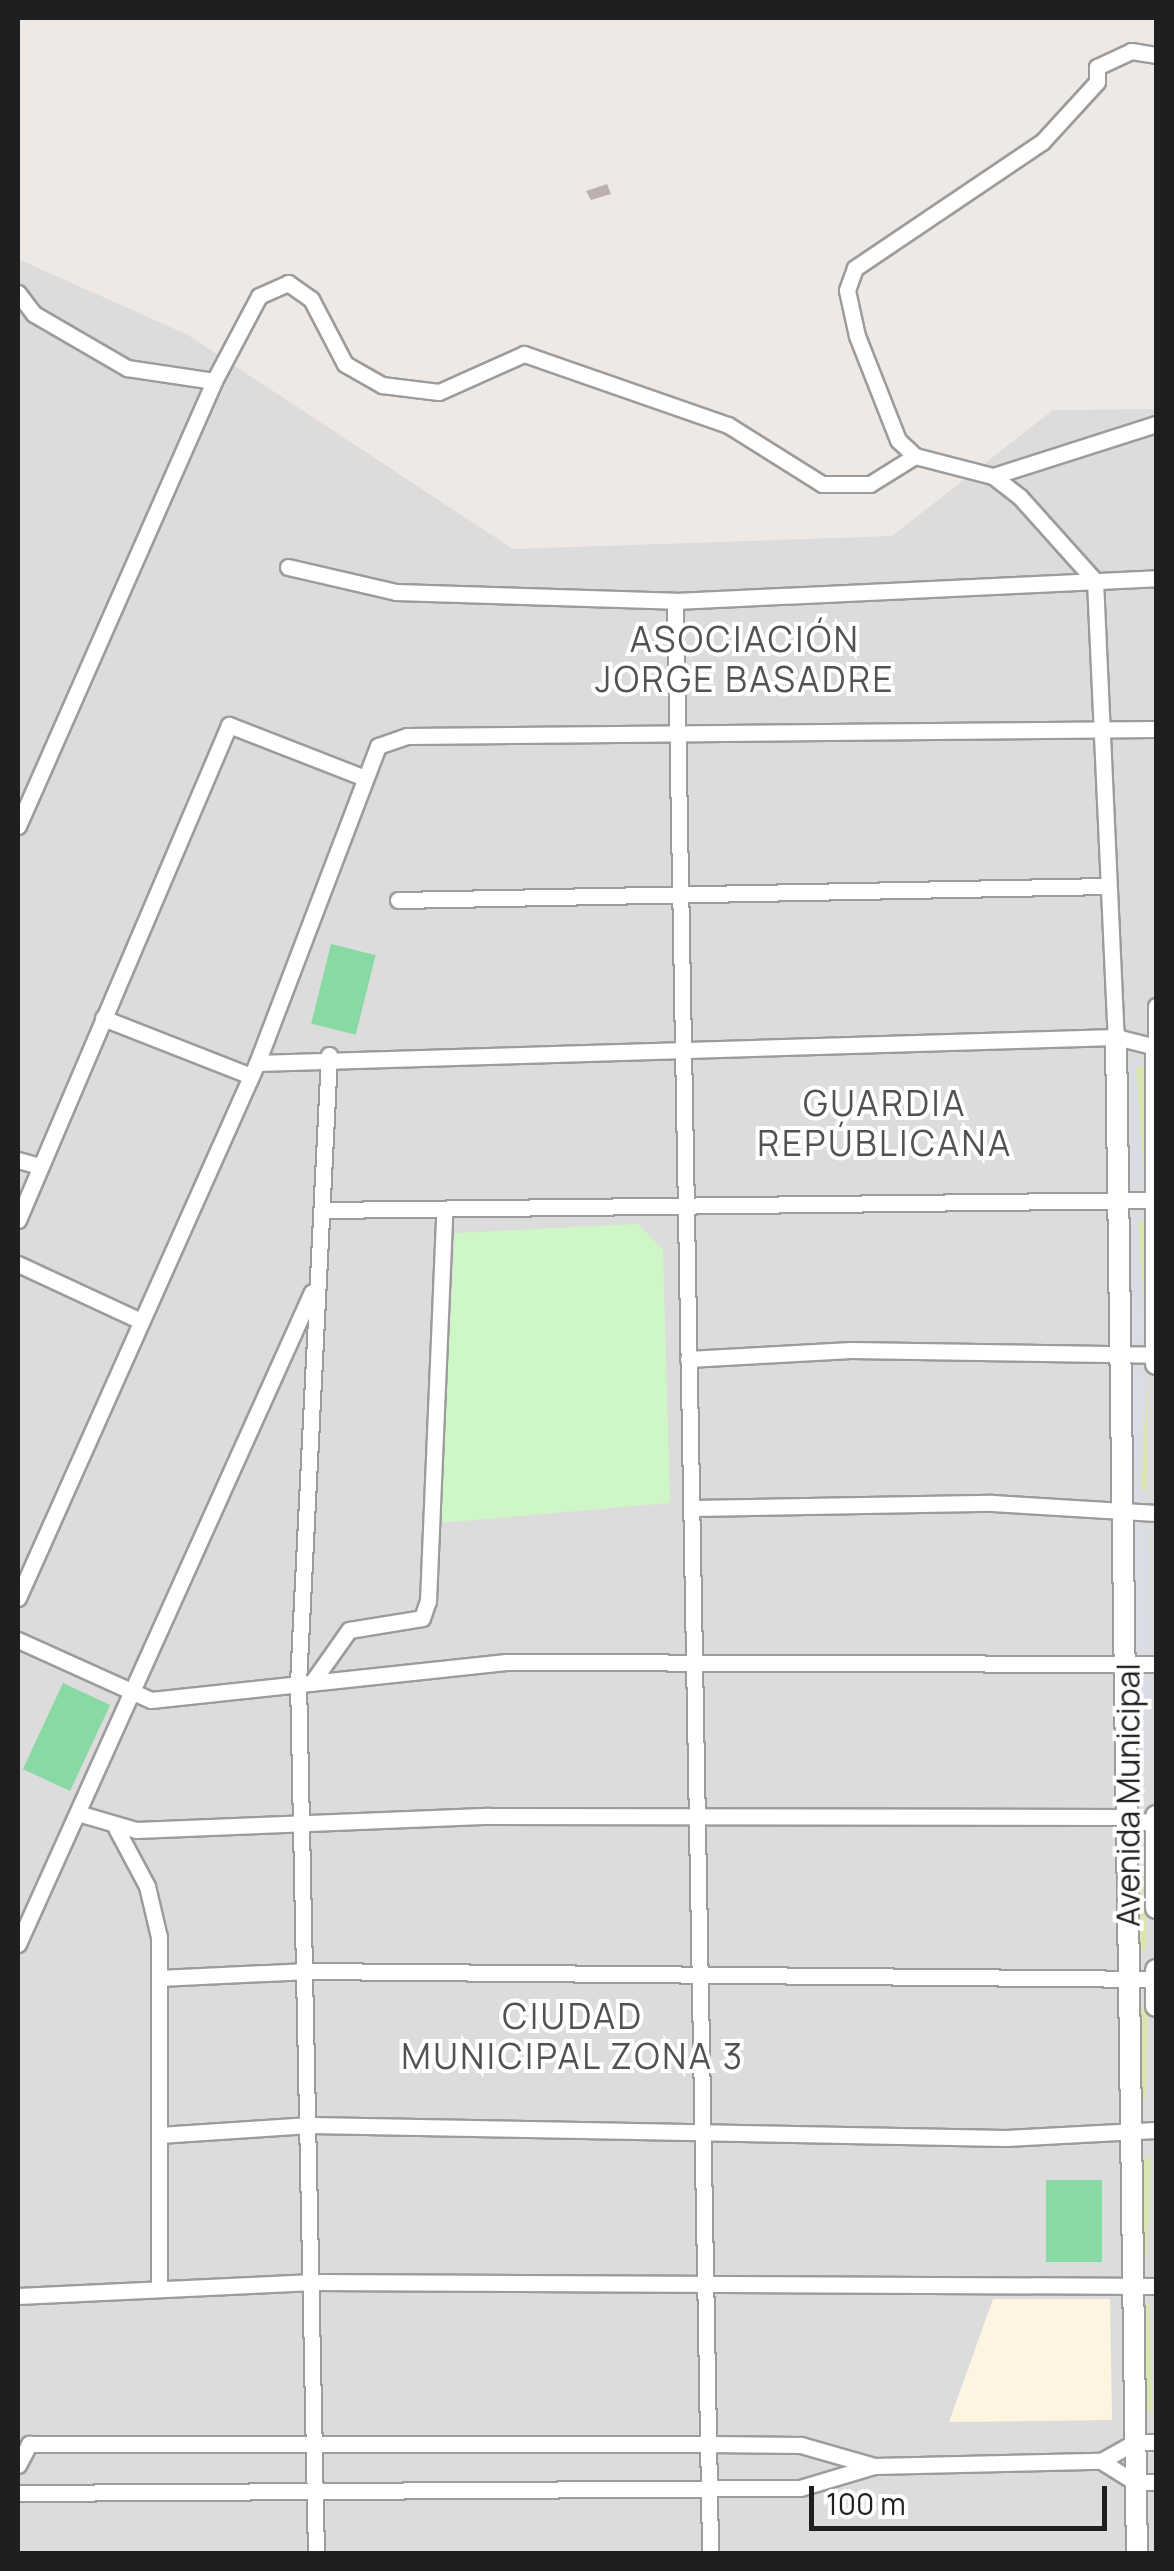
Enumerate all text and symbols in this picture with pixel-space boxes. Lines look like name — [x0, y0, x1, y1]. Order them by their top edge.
district label: ASOCIACIÓN JORGE BASADRE — [595, 618, 895, 700]
district label: GUARDIA REPÚBLICANA — [757, 1082, 1013, 1164]
street label: Avenida Municipal — [1109, 1663, 1147, 1927]
district label: CIUDAD MUNICIPAL ZONA 3 — [400, 1995, 746, 2077]
scale bar — [814, 2466, 1112, 2528]
text: 100 m — [826, 2483, 906, 2524]

